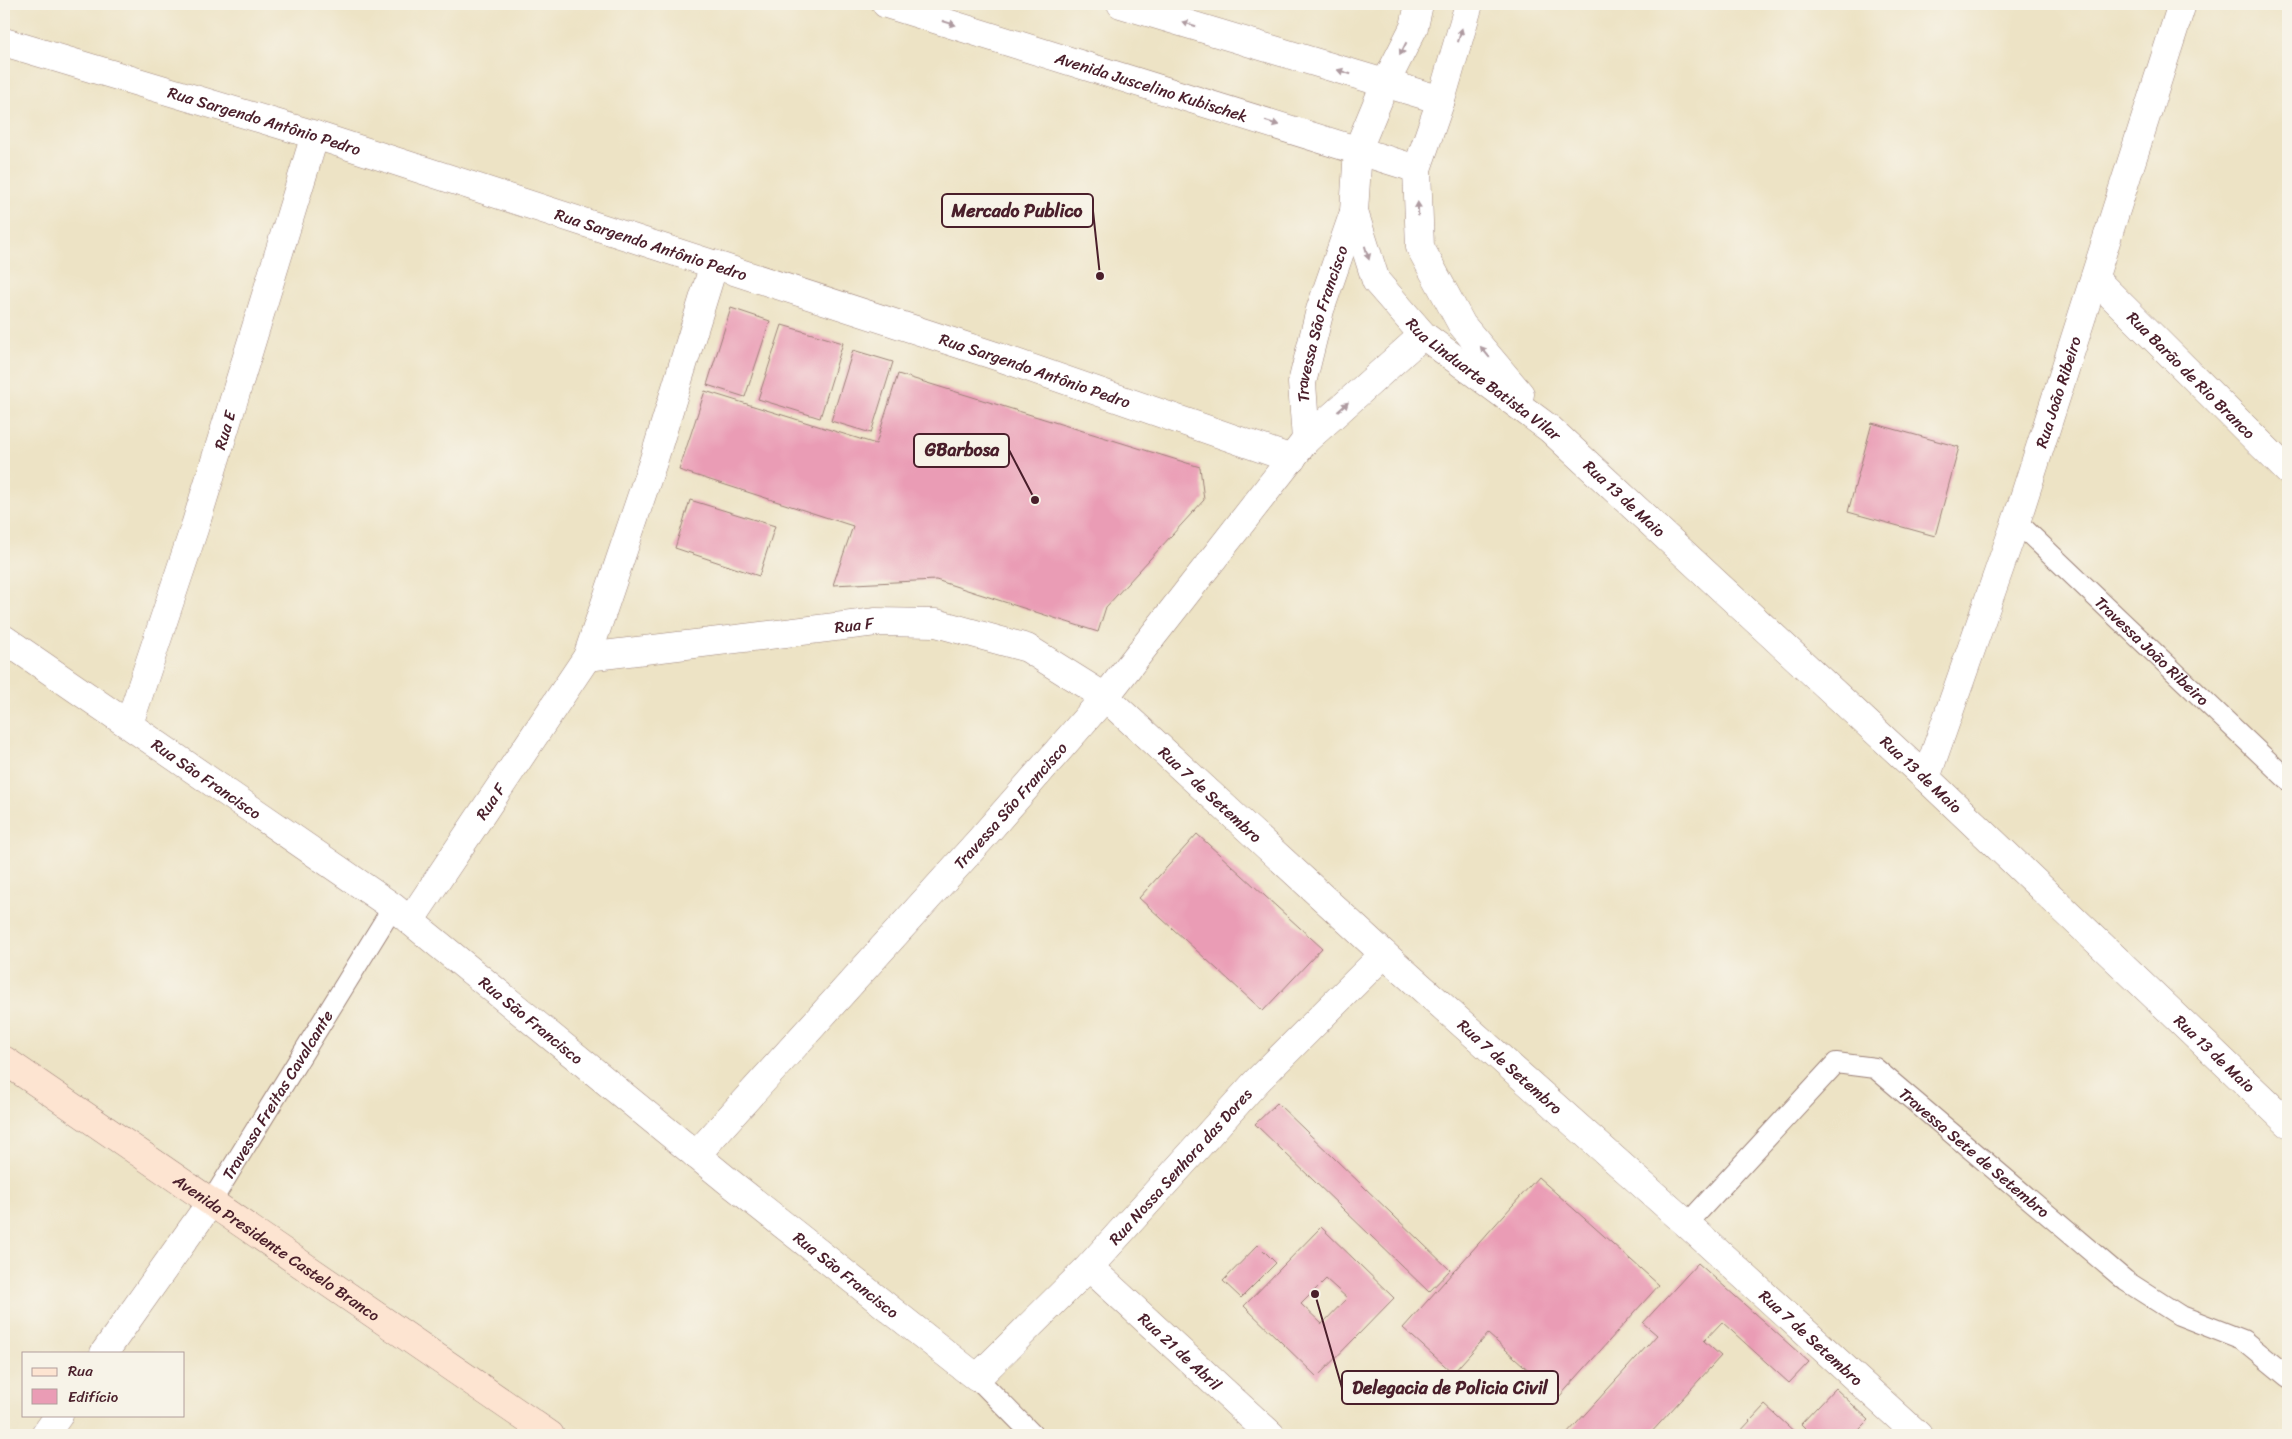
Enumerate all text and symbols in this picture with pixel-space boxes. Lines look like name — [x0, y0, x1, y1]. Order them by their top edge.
one-way arrow — [942, 20, 957, 28]
one-way arrow — [1181, 20, 1196, 28]
one-way arrow — [1456, 28, 1464, 43]
one-way arrow — [1399, 42, 1407, 57]
street label: Avenida Juscelino Kubischek — [1050, 43, 1251, 131]
one-way arrow — [1336, 67, 1351, 75]
street label: Rua Sargendo Antônio Pedro — [164, 78, 365, 164]
one-way arrow — [1264, 119, 1279, 127]
callout: Mercado Publico — [942, 194, 1093, 227]
text: Mercado Publico — [951, 195, 1083, 227]
street label: Rua Sargendo Antônio Pedro — [551, 200, 751, 289]
one-way arrow — [1414, 200, 1422, 216]
street label: Travessa São Francisco — [1288, 241, 1356, 403]
one-way arrow — [1364, 245, 1371, 260]
street label: Rua Barão de Rio Branco — [2120, 304, 2262, 446]
street label: Rua Linduarte Batista Vilar — [1399, 311, 1569, 449]
street label: Rua Sargendo Antônio Pedro — [935, 325, 1134, 417]
street label: Rua João Ribeiro — [2027, 332, 2090, 452]
one-way arrow — [1480, 346, 1491, 358]
one-way arrow — [1336, 401, 1348, 413]
street label: Rua E — [205, 406, 245, 453]
callout: GBarbosa — [914, 434, 1009, 467]
text: GBarbosa — [924, 434, 1000, 466]
street label: Rua 13 de Maio — [1576, 453, 1672, 545]
street label: Travessa João Ribeiro — [2087, 589, 2216, 713]
street label: Rua F — [833, 608, 877, 642]
street label: Rua 13 de Maio — [1873, 728, 1969, 821]
street label: Rua São Francisco — [145, 731, 267, 827]
street label: Travessa São Francisco — [946, 735, 1075, 876]
street label: Rua 7 de Setembro — [1151, 739, 1269, 850]
street label: Rua F — [468, 776, 514, 826]
street label: Rua São Francisco — [472, 969, 590, 1072]
street label: Travessa Freitas Cavalcante — [214, 1004, 341, 1186]
street label: Rua 13 de Maio — [2167, 1007, 2262, 1100]
street label: Rua 7 de Setembro — [1450, 1012, 1569, 1122]
street label: Travessa Sete de Setembro — [1892, 1080, 2056, 1226]
street label: Rua Nossa Senhora das Dores — [1101, 1081, 1260, 1252]
street label: Avenida Presidente Castelo Branco — [166, 1166, 386, 1329]
street label: Rua São Francisco — [787, 1224, 905, 1326]
street label: Rua 7 de Setembro — [1752, 1282, 1870, 1394]
street label: Rua 21 de Abril — [1131, 1305, 1229, 1398]
legend — [22, 1352, 185, 1416]
text: Rua — [68, 1358, 93, 1384]
callout: Delegacia de Policia Civil — [1342, 1371, 1558, 1404]
text: Delegacia de Policia Civil — [1352, 1372, 1549, 1404]
text: Edifício — [68, 1384, 119, 1410]

